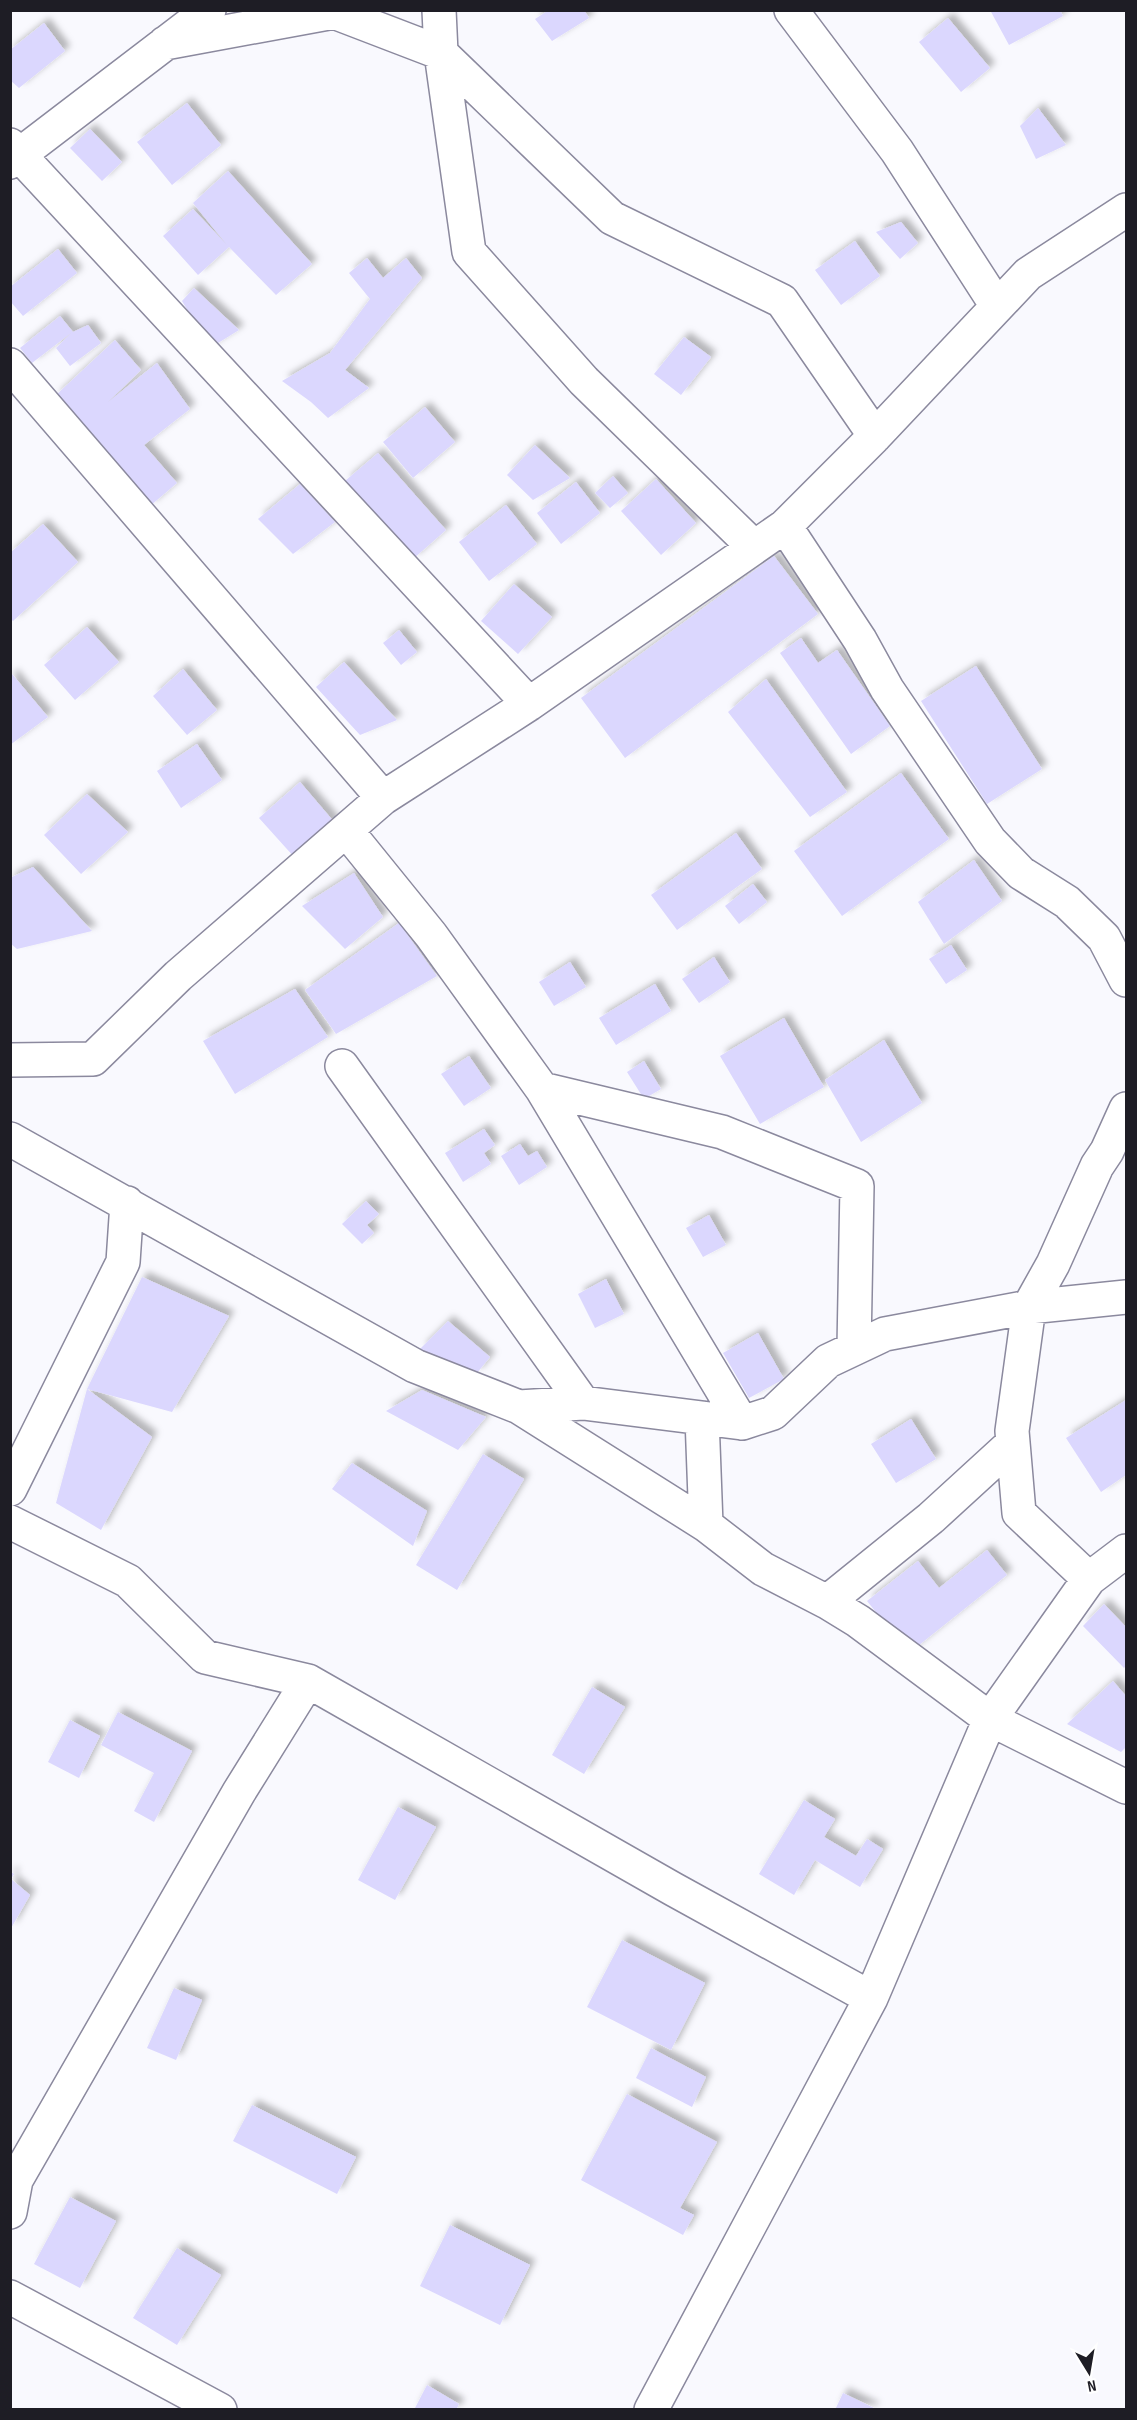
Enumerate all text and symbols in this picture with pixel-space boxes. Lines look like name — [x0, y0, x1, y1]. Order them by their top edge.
north arrow — [1059, 2342, 1119, 2402]
text: N — [1086, 2375, 1098, 2395]

